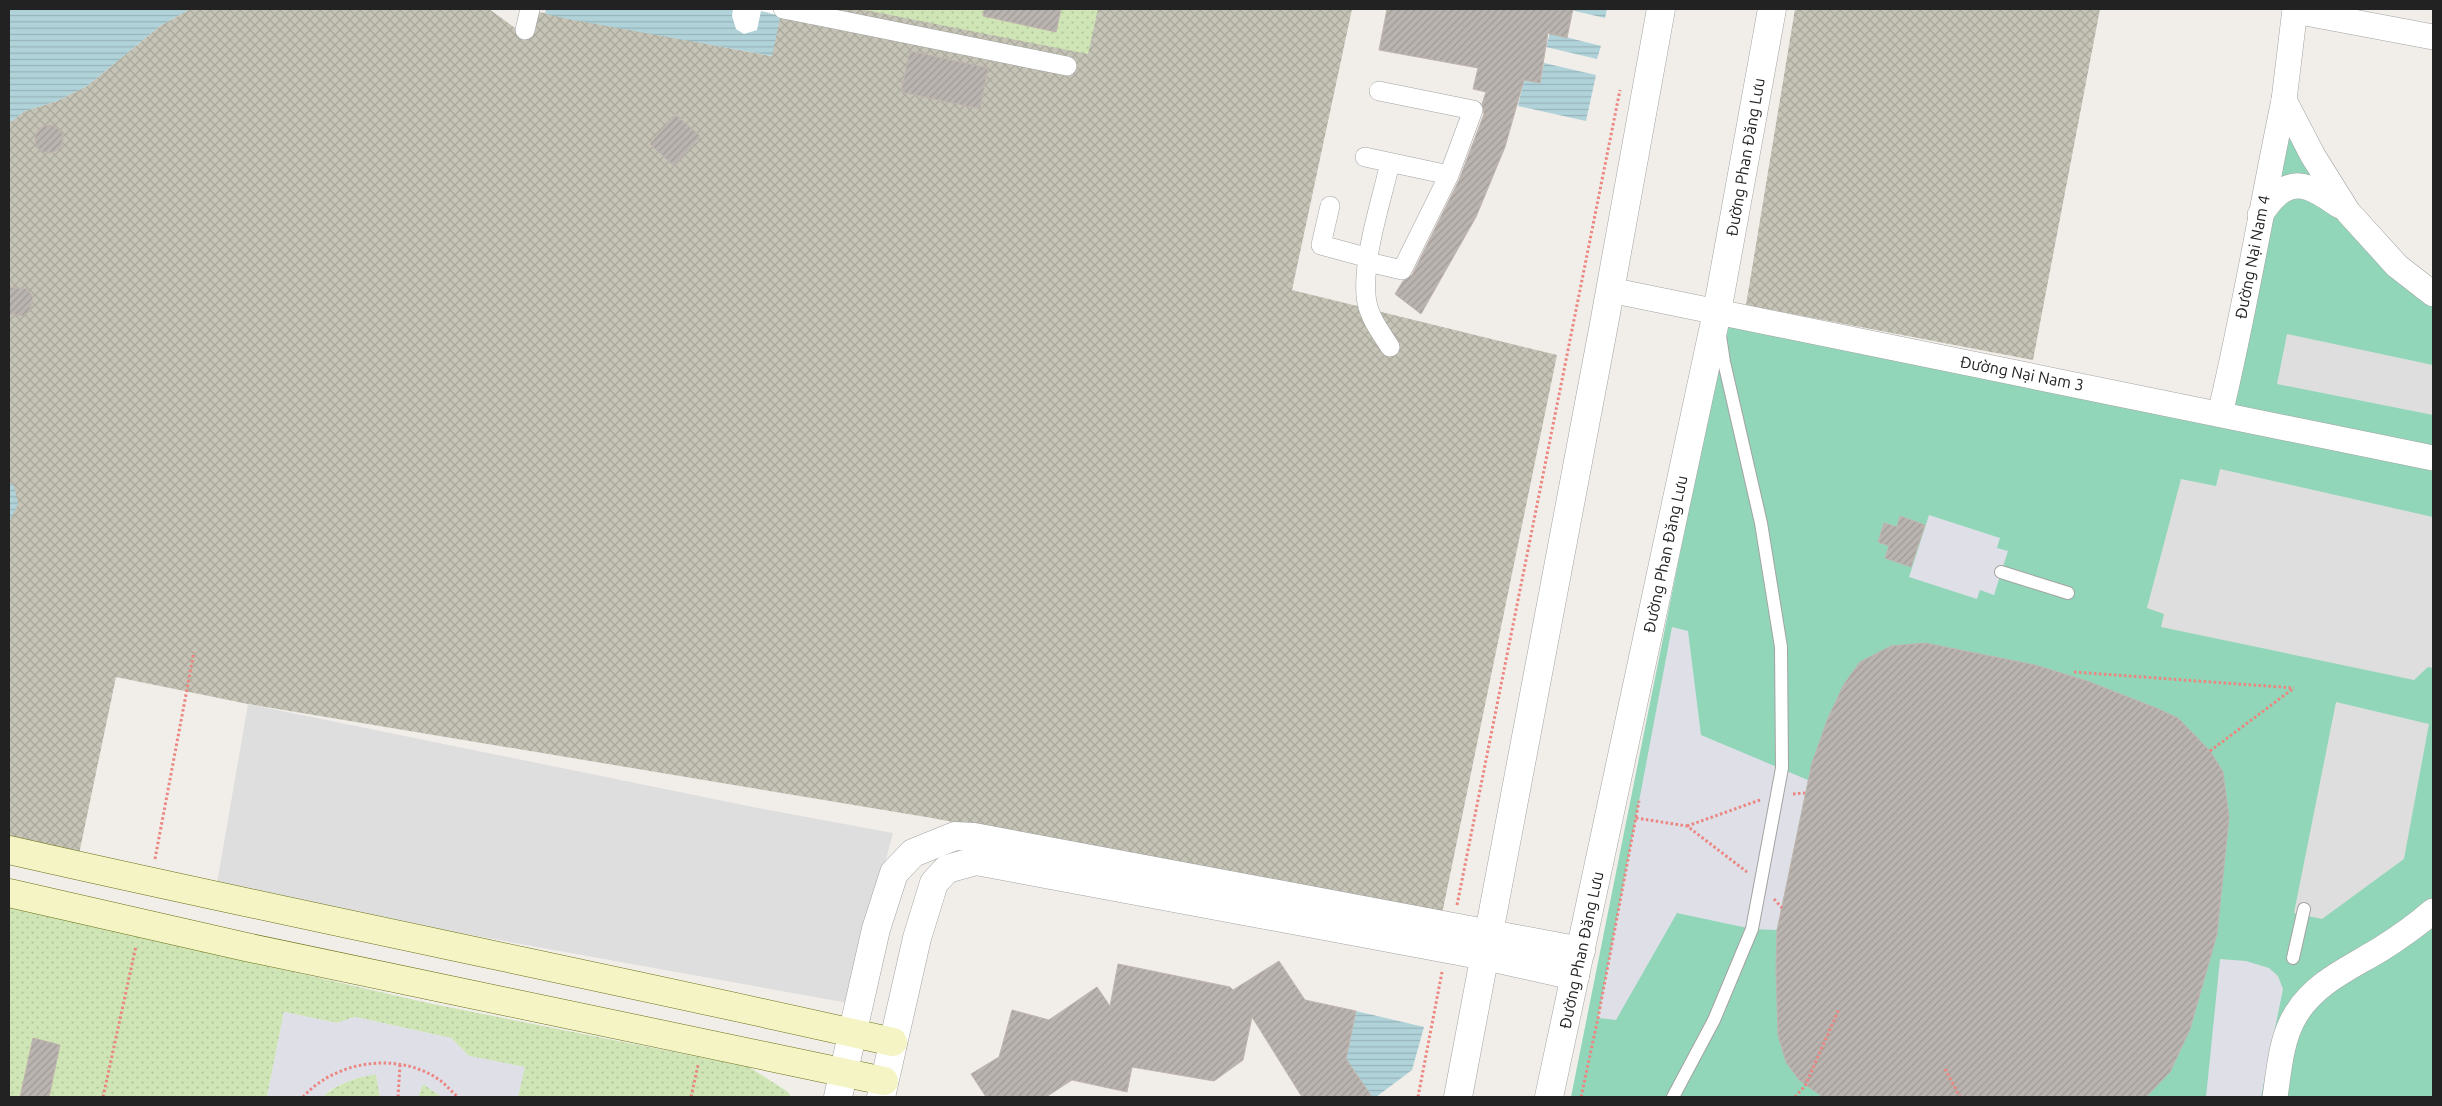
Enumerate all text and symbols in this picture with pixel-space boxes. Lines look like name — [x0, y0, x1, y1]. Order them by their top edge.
street label: Đường Phan Đăng Lưu — [1722, 76, 1768, 238]
street label: Đường Nại Nam 4 — [2231, 194, 2273, 320]
street label: Đường Nại Nam 3 — [1959, 352, 2085, 394]
street label: Đường Phan Đăng Lưu — [1640, 474, 1690, 634]
street label: Đường Phan Đăng Lưu — [1556, 870, 1606, 1030]

